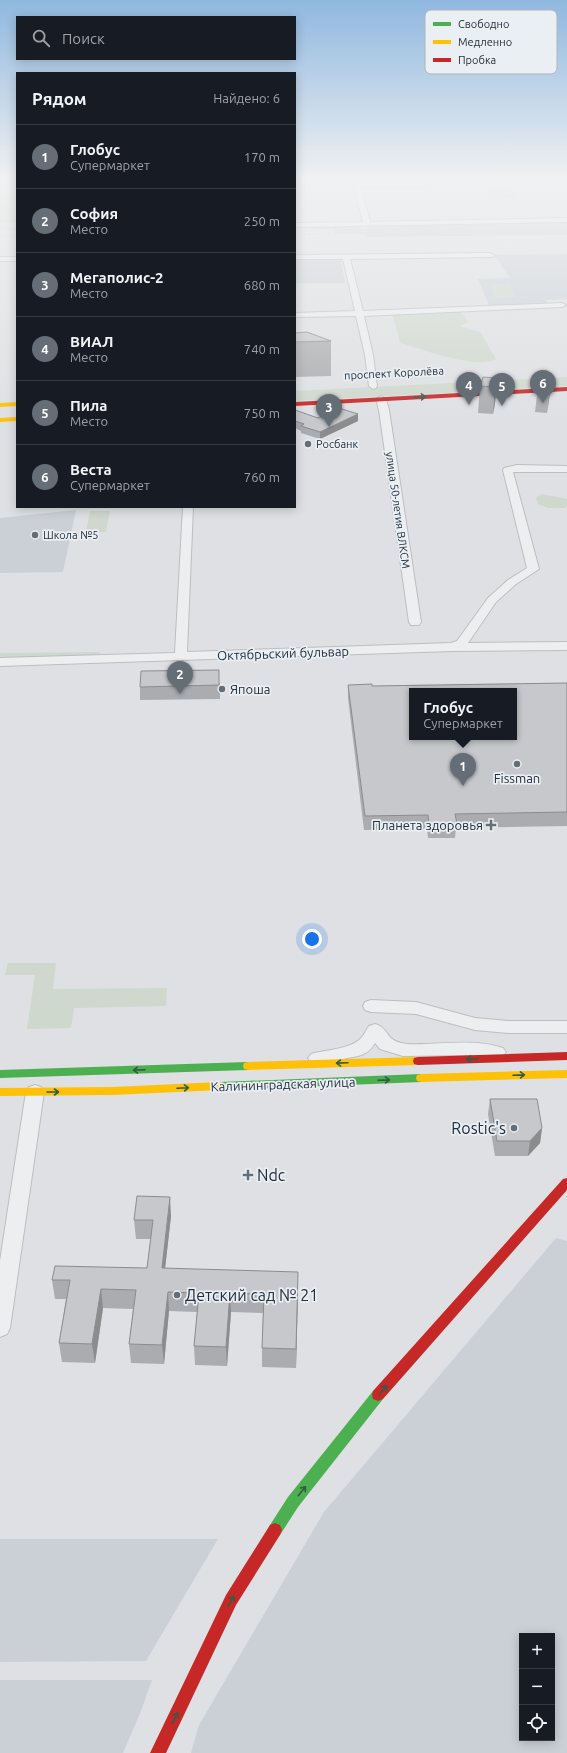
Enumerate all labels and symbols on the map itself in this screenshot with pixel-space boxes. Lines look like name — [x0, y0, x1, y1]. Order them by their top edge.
legend — [425, 10, 557, 74]
text: Свободно — [458, 18, 509, 30]
text: Медленно — [458, 36, 512, 48]
text: Пробка — [458, 54, 496, 66]
street label: проспект Королёва — [344, 364, 444, 382]
pin: 6 — [530, 370, 556, 403]
pin: 4 — [456, 372, 482, 405]
pin: 5 — [489, 373, 515, 406]
one-way arrow — [413, 393, 426, 401]
pin: 3 — [316, 394, 342, 427]
place label: Росбанк — [316, 438, 359, 450]
marker: Росбанк — [303, 439, 313, 449]
street label: улица 50-летия ВЛКСМ — [384, 451, 412, 569]
place label: Школа №5 — [43, 529, 98, 541]
marker: Школа №5 — [30, 530, 40, 540]
street label: Октябрьский бульвар — [217, 644, 349, 662]
pin: 2 — [167, 661, 193, 694]
place label: Япоша — [230, 682, 270, 696]
marker: Япоша — [217, 684, 227, 694]
pin: 1 — [450, 753, 476, 786]
marker: Fissman — [512, 759, 522, 769]
place label: Fissman — [494, 771, 540, 785]
place label: Планета здоровья — [372, 818, 483, 832]
marker: Планета здоровья — [486, 820, 496, 830]
your location — [302, 929, 322, 949]
one-way arrow — [466, 1055, 479, 1063]
one-way arrow — [336, 1059, 349, 1067]
one-way arrow — [133, 1066, 146, 1073]
one-way arrow — [512, 1072, 525, 1079]
street label: Калининградская улица — [210, 1074, 356, 1094]
one-way arrow — [377, 1076, 390, 1083]
one-way arrow — [176, 1084, 189, 1091]
one-way arrow — [46, 1088, 59, 1096]
place label: Rostic's — [451, 1119, 506, 1137]
marker: Rostic's — [509, 1123, 519, 1133]
place label: Ndc — [257, 1166, 286, 1184]
marker: Ndc — [242, 1169, 254, 1181]
place label: Детский сад № 21 — [185, 1286, 318, 1304]
marker: Детский сад № 21 — [172, 1290, 182, 1300]
one-way arrow — [378, 1385, 387, 1395]
one-way arrow — [297, 1486, 306, 1497]
one-way arrow — [228, 1595, 236, 1607]
one-way arrow — [172, 1712, 179, 1724]

